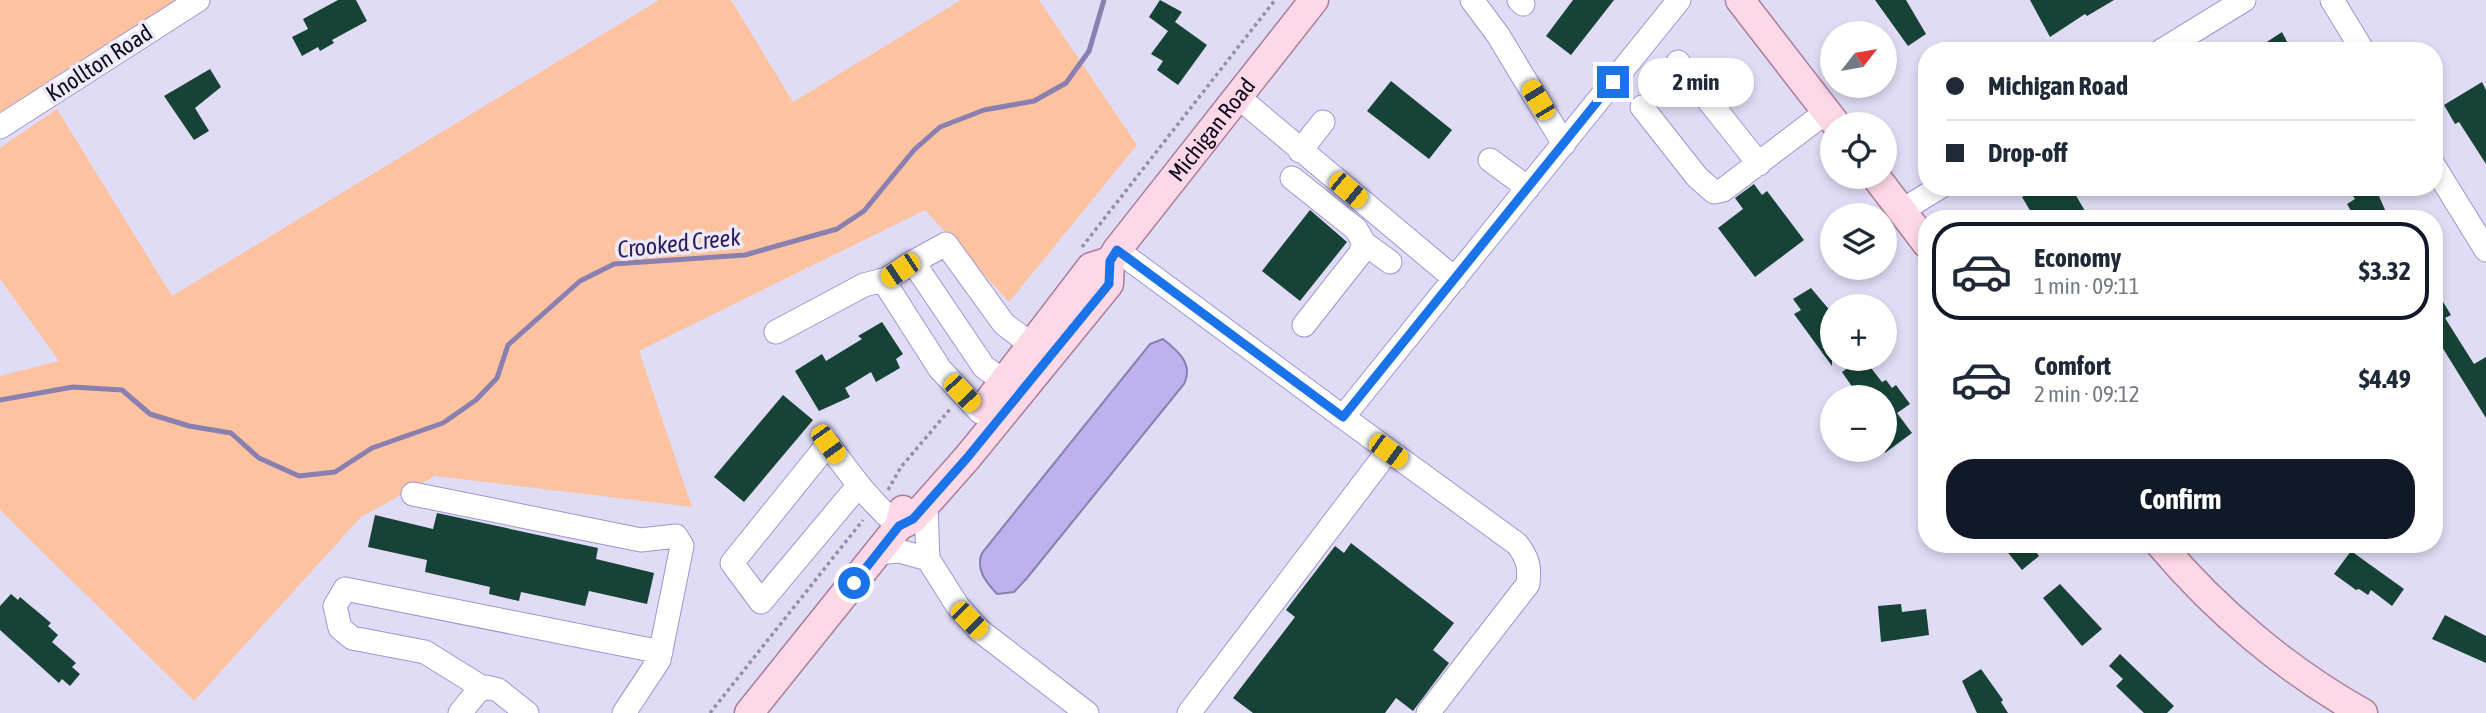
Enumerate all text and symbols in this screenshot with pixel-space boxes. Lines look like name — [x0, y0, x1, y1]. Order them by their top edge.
street label: Knollton Road — [41, 19, 157, 107]
north arrow — [1820, 21, 1897, 98]
map controls — [1820, 21, 1897, 462]
callout: 2 min — [1638, 57, 1753, 106]
route end — [1597, 66, 1629, 98]
text: 2 min — [1673, 69, 1719, 95]
text: Michigan Road — [1988, 71, 2128, 101]
street label: Michigan Road — [1163, 73, 1260, 186]
car — [1519, 77, 1558, 123]
button: locate — [1820, 112, 1897, 189]
text: Drop-off — [1988, 138, 2068, 168]
car — [1326, 168, 1371, 212]
button: layers — [1820, 203, 1897, 280]
water label: Crooked Creek — [616, 223, 742, 263]
icon: car — [1950, 240, 2013, 303]
text: Economy — [2034, 243, 2121, 273]
car — [877, 250, 924, 290]
text: $3.32 — [2359, 256, 2411, 286]
text: 1 min · 09:11 — [2034, 273, 2140, 299]
button: + — [1820, 294, 1897, 371]
icon: car — [1950, 348, 2013, 411]
text: Comfort — [2034, 351, 2111, 381]
text: $4.49 — [2359, 364, 2411, 394]
car — [940, 370, 985, 416]
text: 2 min · 09:12 — [2034, 381, 2140, 407]
button: − — [1820, 385, 1897, 462]
car — [808, 421, 849, 467]
car — [1365, 430, 1412, 472]
button: Confirm — [1946, 459, 2415, 539]
route start — [838, 567, 870, 599]
car — [947, 598, 992, 642]

